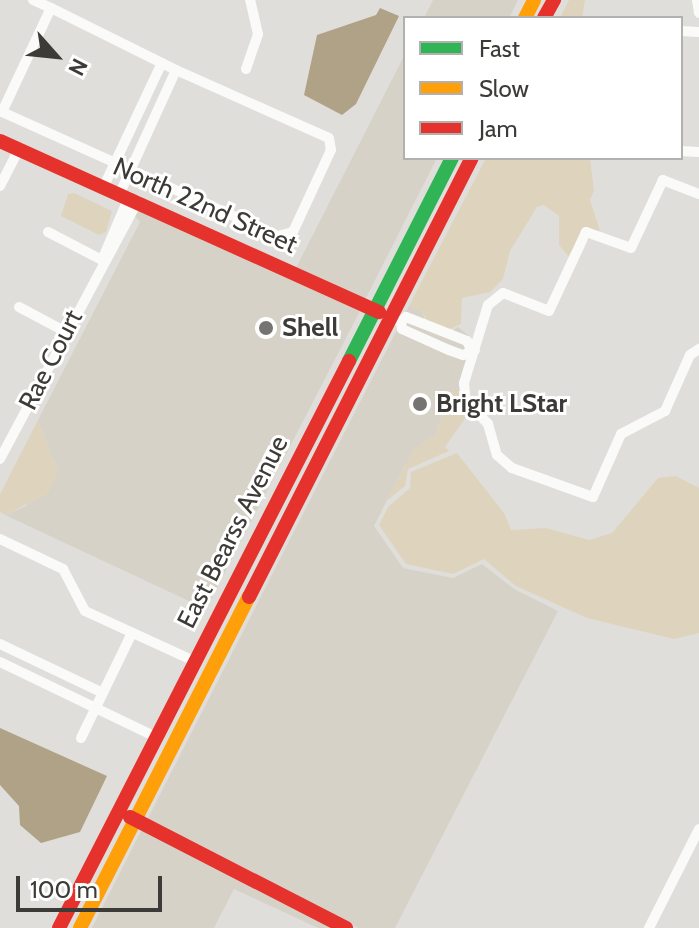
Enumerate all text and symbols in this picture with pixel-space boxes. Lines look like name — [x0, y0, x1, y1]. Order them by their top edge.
north arrow — [16, 16, 96, 96]
legend — [403, 16, 683, 160]
text: Fast — [479, 34, 520, 63]
text: N — [62, 54, 93, 80]
text: Slow — [479, 74, 529, 103]
text: Jam — [479, 114, 517, 143]
street label: North 22nd Street — [108, 151, 302, 261]
street label: Rae Court — [13, 305, 89, 415]
place label: Shell — [282, 312, 338, 344]
marker: Shell — [257, 319, 275, 337]
place label: Bright LStar — [436, 388, 567, 420]
marker: Bright LStar — [411, 395, 429, 413]
street label: East Bearss Avenue — [171, 431, 295, 633]
scale bar — [20, 860, 166, 910]
text: 100 m — [30, 875, 98, 904]

